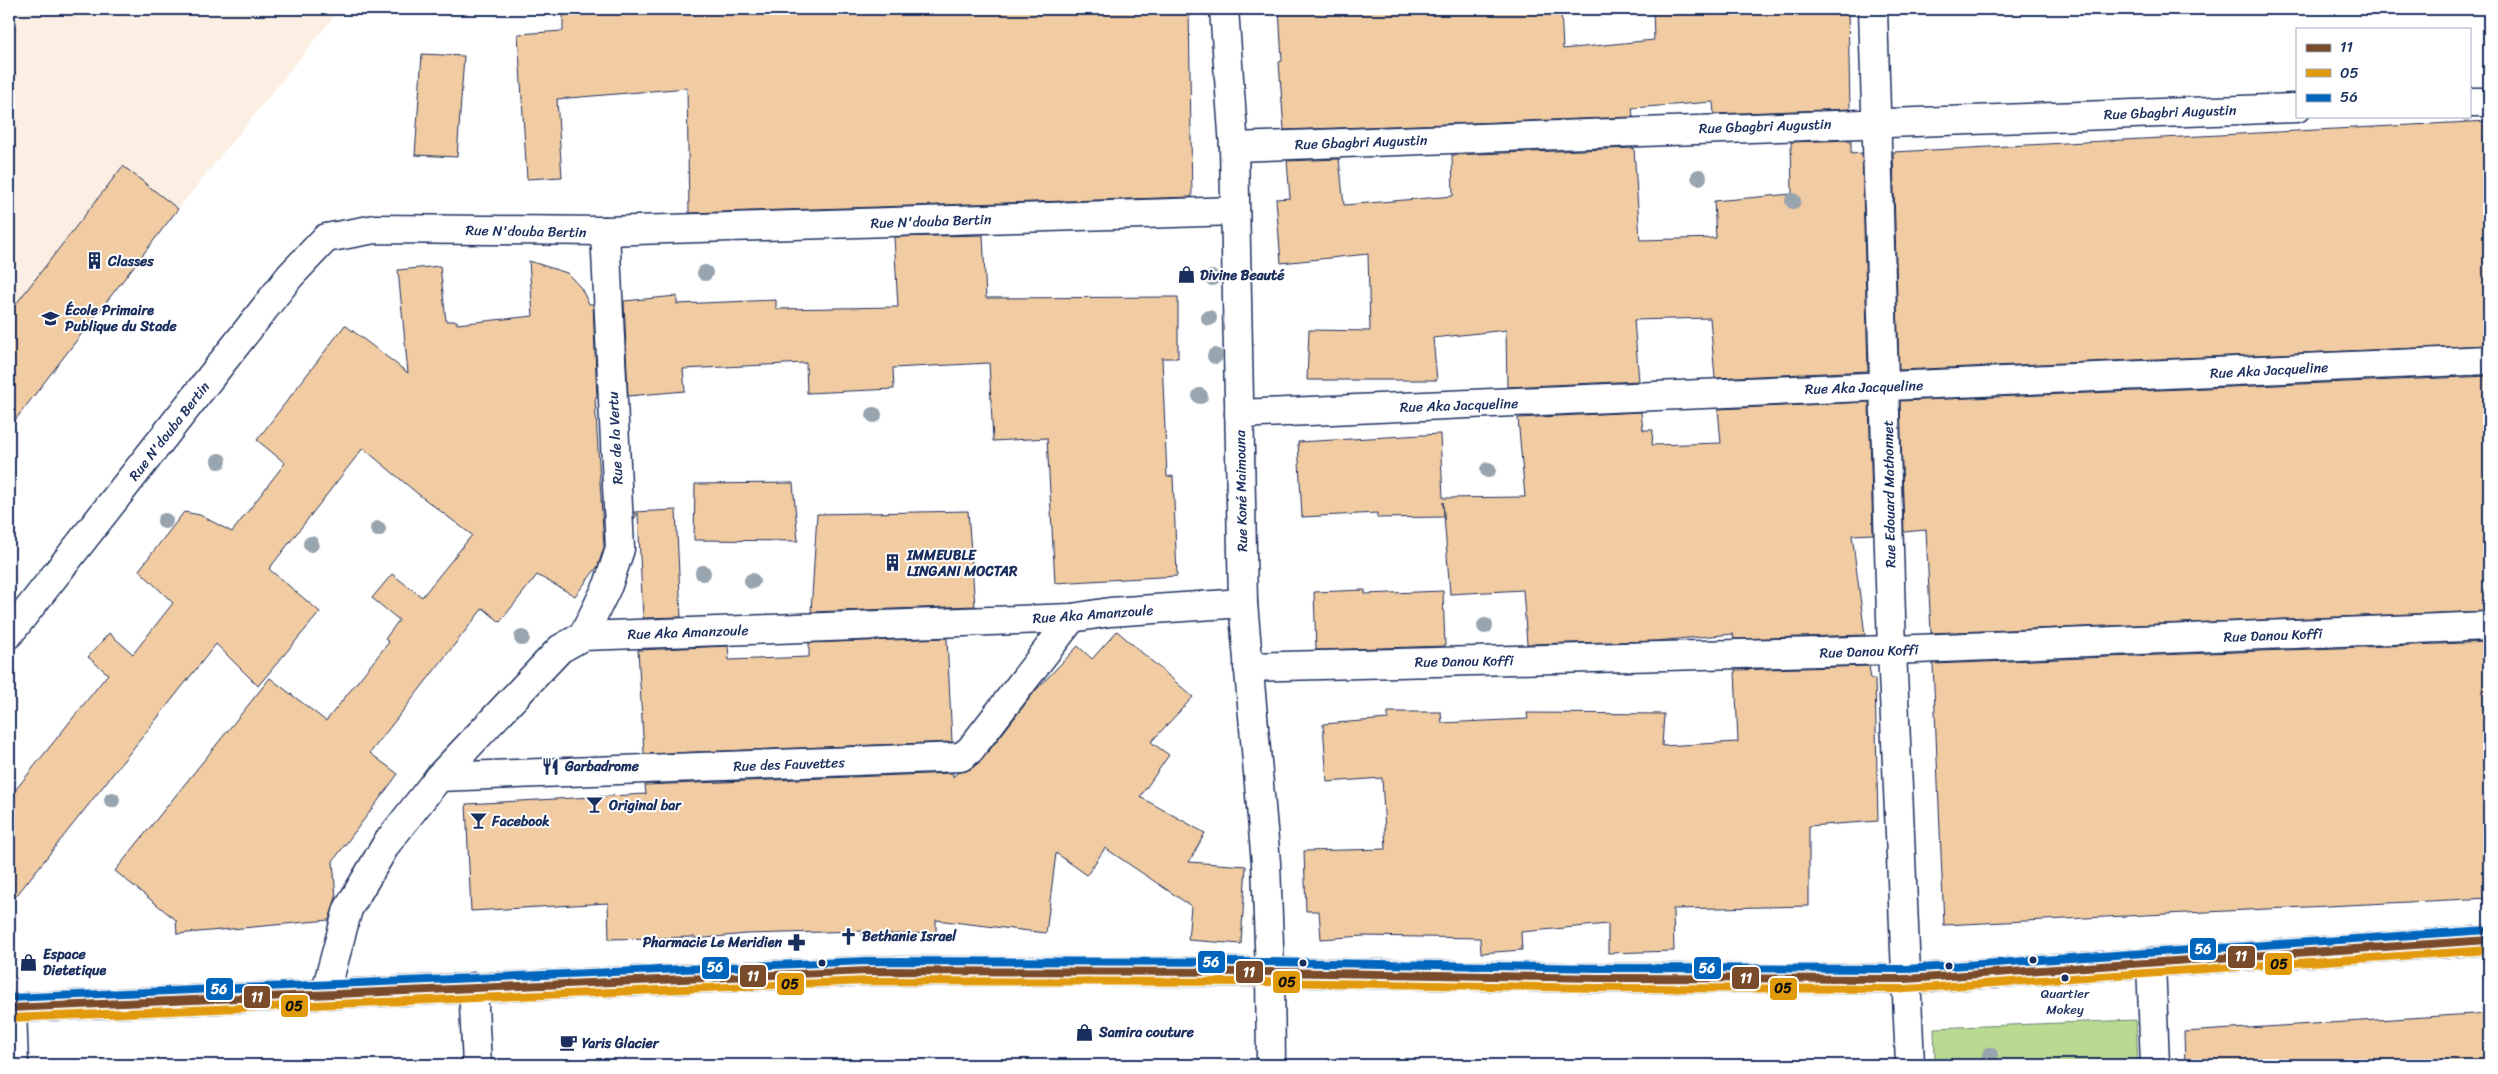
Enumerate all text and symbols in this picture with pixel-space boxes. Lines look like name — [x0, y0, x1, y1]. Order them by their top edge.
legend — [2296, 28, 2470, 118]
text: 11 — [2340, 34, 2353, 60]
text: 05 — [2340, 60, 2359, 86]
text: 56 — [2340, 84, 2358, 110]
street label: Rue Gbagbri Augustin — [2103, 98, 2237, 127]
street label: Rue Gbagbri Augustin — [1698, 112, 1832, 141]
street label: Rue Gbagbri Augustin — [1294, 128, 1428, 157]
street label: Rue N'douba Bertin — [870, 207, 992, 236]
street label: Rue N'douba Bertin — [465, 218, 587, 245]
place label: Classes — [107, 249, 154, 274]
building icon: Classes — [84, 251, 104, 271]
place label: Divine Beauté — [1200, 263, 1285, 288]
shop icon: Divine Beauté — [1176, 265, 1196, 285]
place label: École Primaire Publique du Stade — [65, 298, 178, 339]
school or university icon: École Primaire Publique du Stade — [41, 308, 61, 328]
street label: Rue Aka Jacqueline — [2209, 355, 2329, 386]
street label: Rue Aka Jacqueline — [1804, 373, 1924, 402]
street label: Rue N'douba Bertin — [122, 376, 217, 487]
street label: Rue de la Vertu — [601, 390, 630, 485]
street label: Rue Aka Jacqueline — [1399, 391, 1519, 420]
street label: Rue Edouard Mathonnet — [1876, 420, 1903, 568]
street label: Rue Koné Maimouna — [1228, 429, 1255, 552]
place label: IMMEUBLE LINGANI MOCTAR — [906, 543, 1018, 584]
building icon: IMMEUBLE LINGANI MOCTAR — [883, 553, 903, 573]
street label: Rue Aka Amanzoule — [1032, 598, 1154, 631]
street label: Rue Aka Amanzoule — [627, 618, 749, 647]
street label: Rue Danou Koffi — [2223, 621, 2324, 650]
street label: Rue Danou Koffi — [1819, 637, 1920, 666]
street label: Rue Danou Koffi — [1414, 648, 1514, 675]
street label: Rue des Fauvettes — [733, 750, 846, 779]
place label: Garbadrome — [564, 754, 640, 779]
restaurant icon: Garbadrome — [541, 756, 561, 776]
place label: Original bar — [608, 793, 682, 818]
bar icon: Original bar — [585, 795, 605, 815]
place label: Facebook — [491, 809, 550, 834]
bar icon: Facebook — [468, 811, 488, 831]
place label: Bethanie Israel — [862, 924, 957, 949]
church icon: Bethanie Israel — [838, 926, 858, 946]
place label: Pharmacie Le Meridien — [643, 930, 782, 955]
pharmacy icon: Pharmacie Le Meridien — [786, 932, 806, 952]
line badge: 56 — [2189, 937, 2217, 961]
text: 56 — [2195, 937, 2211, 962]
place label: Espace Dietetique — [43, 942, 107, 983]
text: 11 — [2235, 944, 2247, 969]
line badge: 11 — [2227, 945, 2256, 969]
line badge: 56 — [1197, 950, 1226, 974]
text: 56 — [1203, 950, 1219, 975]
shop icon: Espace Dietetique — [19, 952, 39, 972]
line badge: 05 — [2264, 952, 2293, 976]
text: 05 — [2270, 952, 2288, 977]
text: 56 — [707, 955, 723, 980]
unlabelled marker — [2028, 955, 2038, 965]
line badge: 56 — [701, 956, 730, 980]
line badge: 56 — [1693, 956, 1722, 980]
text: 56 — [1699, 956, 1715, 981]
unlabelled marker — [817, 958, 827, 968]
unlabelled marker — [1298, 958, 1308, 968]
line badge: 11 — [1235, 960, 1264, 984]
text: 11 — [1243, 960, 1255, 985]
unlabelled marker — [1944, 961, 1954, 971]
line badge: 11 — [739, 964, 767, 988]
text: 11 — [747, 964, 759, 989]
line badge: 11 — [1731, 966, 1760, 990]
text: 11 — [1740, 966, 1752, 991]
line badge: 05 — [1272, 970, 1301, 994]
text: 05 — [1278, 970, 1296, 995]
line badge: 05 — [776, 972, 805, 996]
text: 05 — [781, 972, 799, 997]
marker: Quartier Mokey — [2060, 973, 2070, 983]
text: 05 — [1774, 976, 1792, 1001]
line badge: 56 — [205, 977, 234, 1001]
text: 56 — [211, 977, 227, 1002]
line badge: 05 — [1769, 977, 1798, 1001]
place label: Quartier Mokey — [2041, 982, 2090, 1021]
line badge: 11 — [243, 985, 271, 1009]
text: 11 — [251, 985, 263, 1010]
line badge: 05 — [280, 994, 309, 1018]
text: 05 — [285, 994, 303, 1019]
place label: Samira couture — [1098, 1020, 1195, 1045]
shop icon: Samira couture — [1075, 1022, 1095, 1042]
place label: Yaris Glacier — [582, 1031, 660, 1056]
cafe icon: Yaris Glacier — [558, 1033, 578, 1053]

